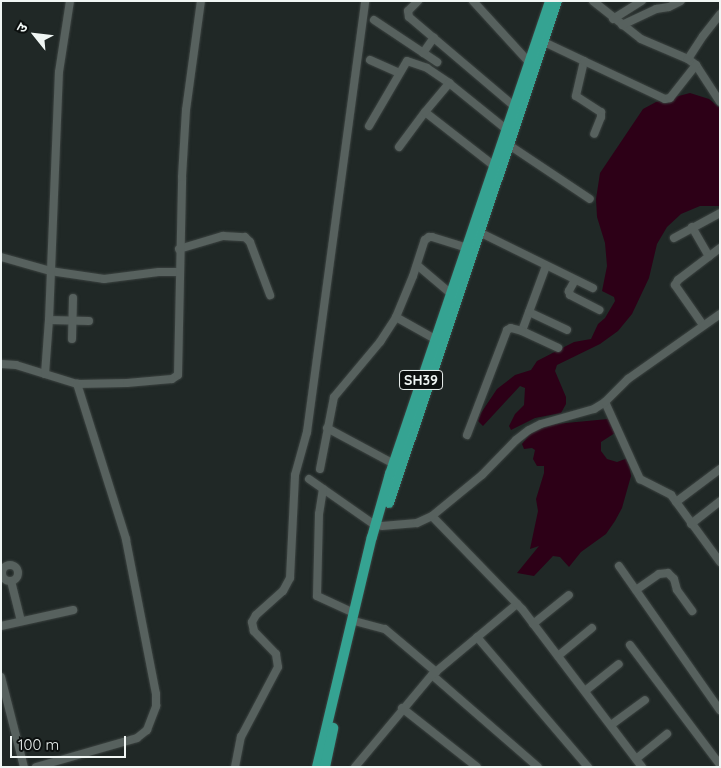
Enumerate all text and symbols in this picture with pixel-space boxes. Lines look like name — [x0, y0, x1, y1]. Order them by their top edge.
north arrow — [10, 10, 60, 60]
text: उ — [12, 20, 32, 36]
road number: SH39 — [398, 368, 444, 392]
scale bar — [12, 726, 129, 758]
text: 100 m — [18, 735, 59, 754]

